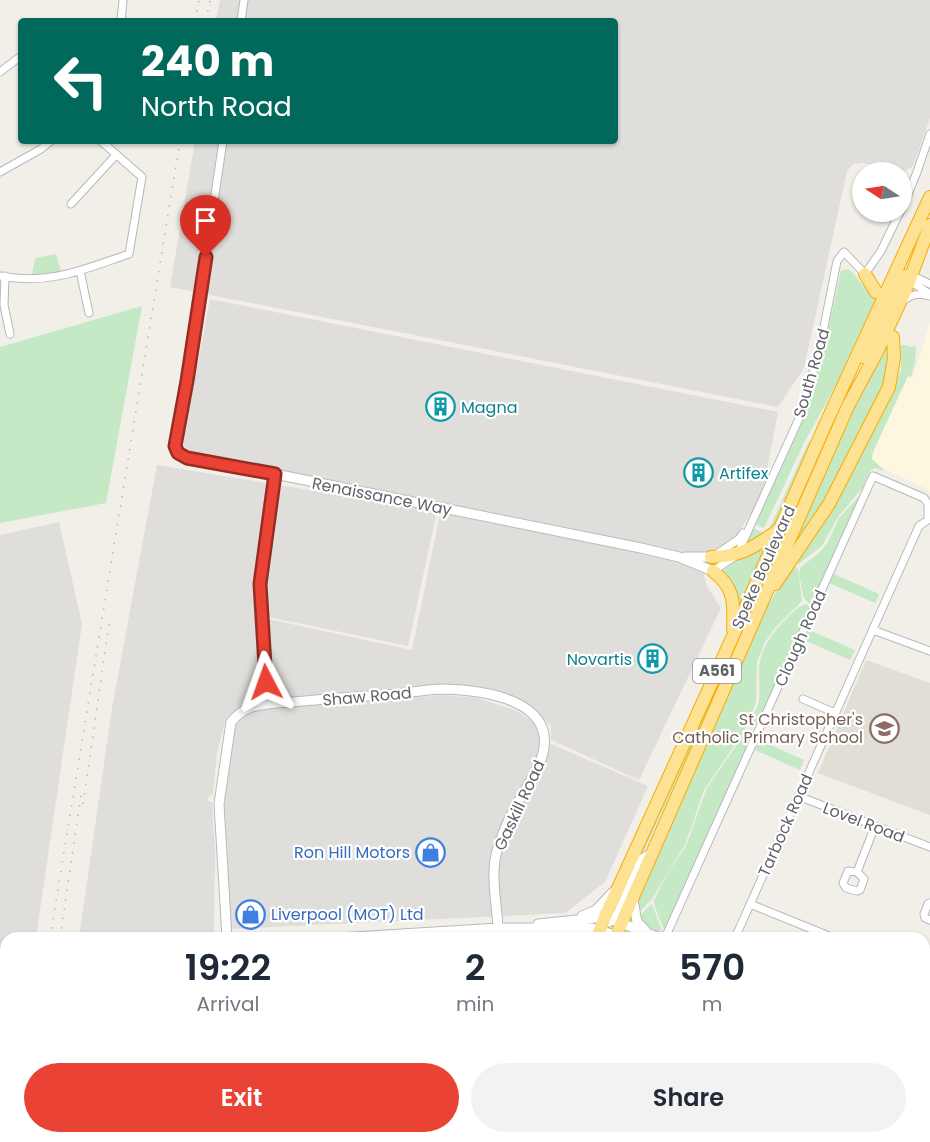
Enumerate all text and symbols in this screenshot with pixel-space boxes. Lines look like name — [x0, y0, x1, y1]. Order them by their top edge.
text: 240 m — [141, 32, 274, 91]
icon: left — [42, 42, 120, 120]
text: North Road — [141, 88, 292, 125]
north arrow — [852, 162, 912, 222]
map controls — [852, 162, 912, 222]
pin — [180, 195, 231, 257]
icon: arrive — [189, 204, 222, 237]
street label: South Road — [788, 326, 835, 420]
building icon: Magna — [424, 391, 456, 423]
place label: Magna — [461, 396, 517, 419]
building icon: Artifex — [682, 457, 714, 489]
place label: Artifex — [719, 462, 769, 485]
street label: Renaissance Way — [310, 472, 454, 521]
street label: Speke Boulevard — [726, 502, 801, 633]
street label: Clough Road — [769, 586, 832, 690]
building icon: Novartis — [637, 643, 669, 675]
place label: Novartis — [567, 648, 632, 671]
position arrow — [234, 650, 298, 714]
road number: A561 — [693, 659, 741, 683]
street label: Shaw Road — [321, 681, 413, 712]
place label: St Christopher's Catholic Primary School — [672, 708, 863, 749]
school or university icon: St Christopher's Catholic Primary School — [868, 712, 900, 744]
street label: Gaskill Road — [488, 756, 550, 854]
street label: Tarbock Road — [753, 770, 818, 880]
street label: Lovel Road — [820, 796, 908, 849]
shop icon: Ron Hill Motors — [415, 836, 447, 868]
place label: Ron Hill Motors — [294, 841, 410, 864]
shop icon: Liverpool (MOT) Ltd — [234, 898, 266, 930]
place label: Liverpool (MOT) Ltd — [271, 903, 424, 926]
text: 19:22 — [185, 942, 271, 993]
text: 2 — [465, 942, 485, 993]
text: 570 — [679, 942, 745, 993]
text: Arrival — [196, 990, 259, 1018]
text: min — [456, 990, 494, 1018]
text: m — [702, 990, 722, 1018]
button: Exit — [24, 1063, 459, 1132]
button: Share — [471, 1063, 906, 1132]

